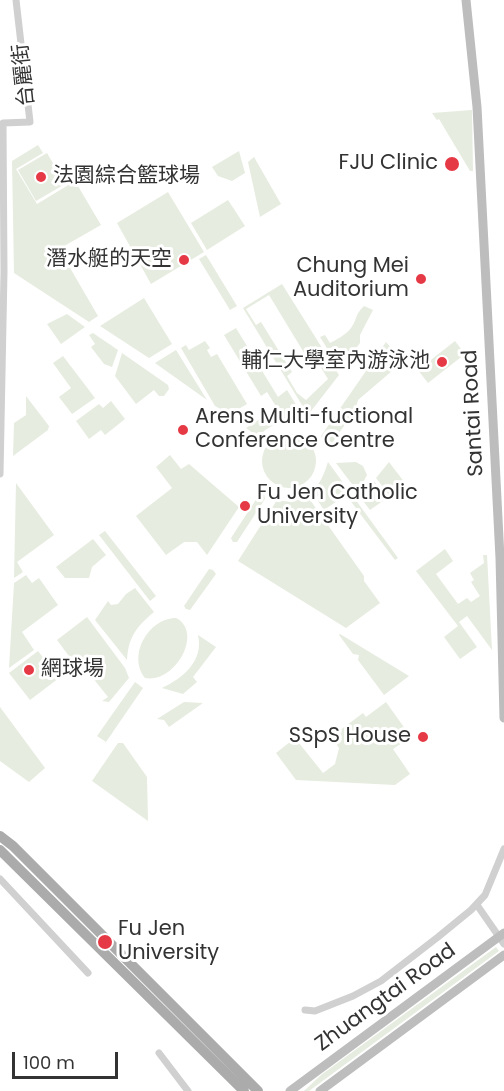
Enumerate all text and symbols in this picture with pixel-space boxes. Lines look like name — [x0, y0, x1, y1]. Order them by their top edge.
street label: 台麗街 — [9, 42, 41, 108]
place label: FJU Clinic — [339, 151, 438, 177]
marker: FJU Clinic — [443, 155, 461, 173]
place label: 法園綜合籃球場 — [53, 164, 200, 190]
marker: 法園綜合籃球場 — [34, 170, 48, 184]
place label: 潛水艇的天空 — [46, 247, 172, 273]
marker: 潛水艇的天空 — [177, 253, 191, 267]
place label: Chung Mei Auditorium — [293, 254, 409, 304]
marker: Chung Mei Auditorium — [414, 272, 428, 286]
place label: 輔仁大學室內游泳池 — [241, 349, 430, 375]
street label: Santai Road — [458, 349, 490, 477]
marker: 輔仁大學室內游泳池 — [435, 355, 449, 369]
place label: Arens Multi-fuctional Conference Centre — [195, 405, 413, 455]
marker: Arens Multi-fuctional Conference Centre — [176, 423, 190, 437]
place label: Fu Jen Catholic University — [257, 481, 418, 531]
marker: Fu Jen Catholic University — [238, 499, 252, 513]
place label: 網球場 — [41, 657, 104, 683]
marker: 網球場 — [22, 663, 36, 677]
place label: SSpS House — [289, 724, 411, 750]
marker: SSpS House — [416, 730, 430, 744]
place label: Fu Jen University — [118, 917, 219, 967]
marker: Fu Jen University — [96, 933, 114, 951]
street label: Zhuangtai Road — [311, 939, 461, 1057]
scale bar — [15, 1040, 122, 1078]
text: 100 m — [23, 1050, 75, 1075]

